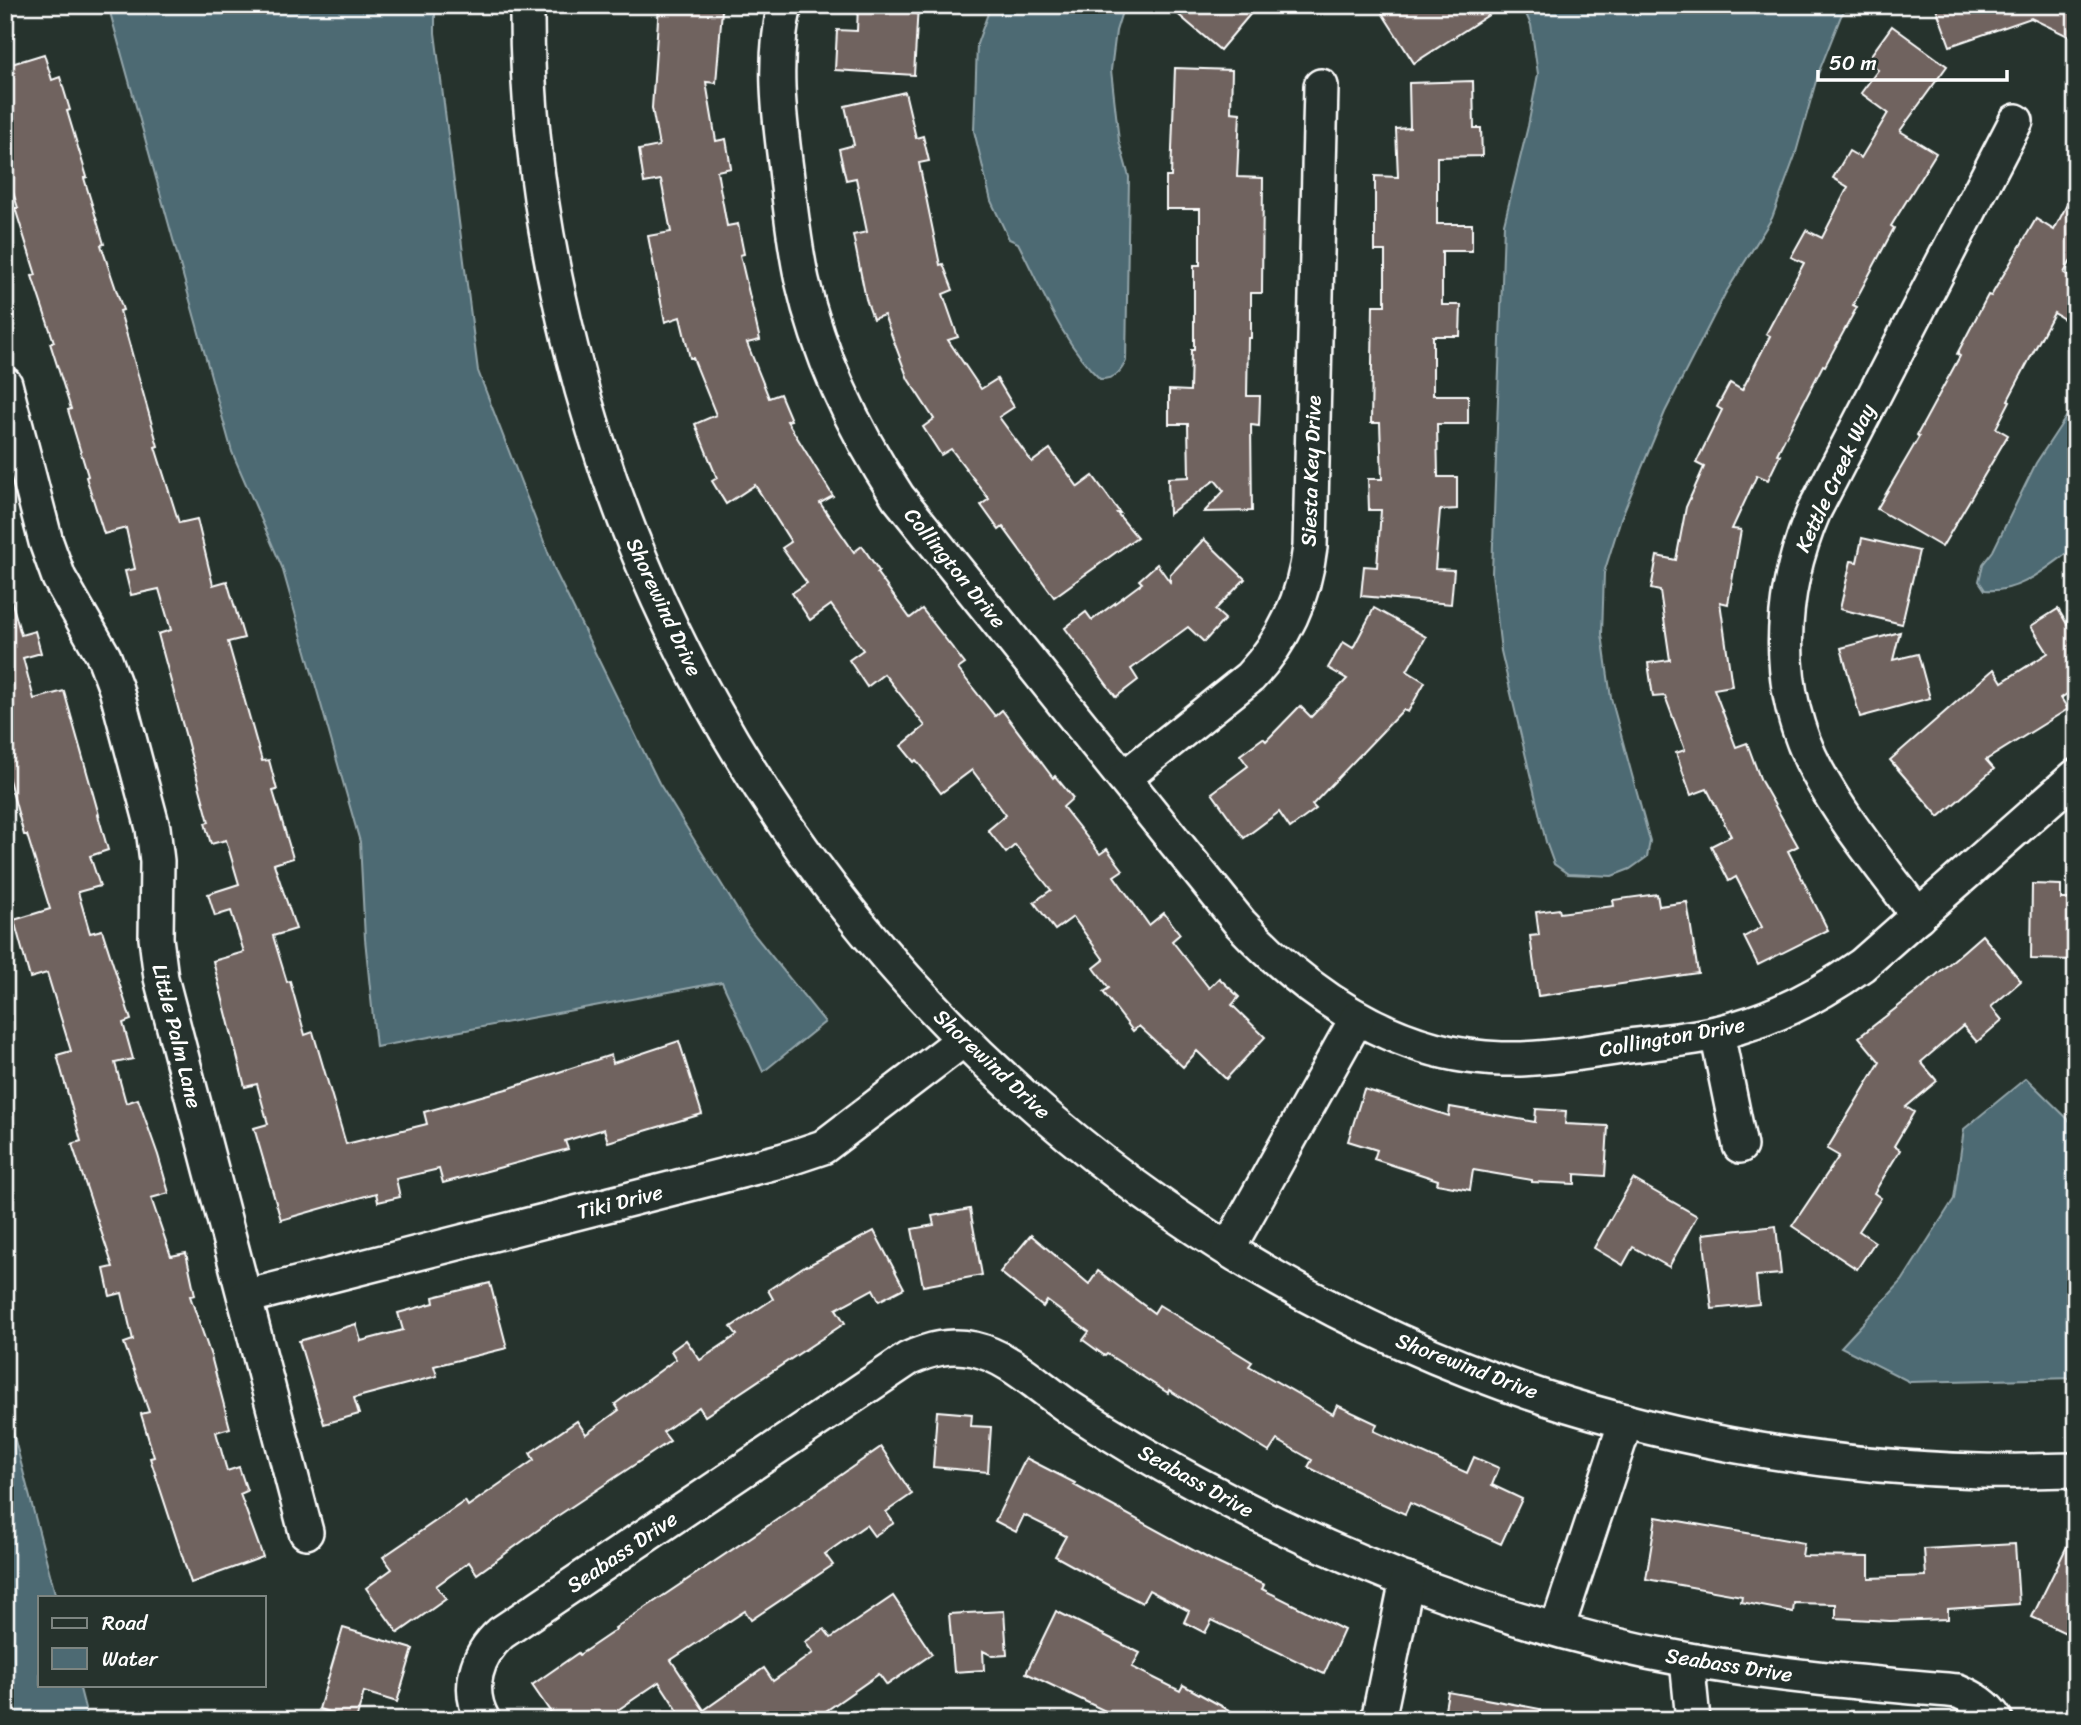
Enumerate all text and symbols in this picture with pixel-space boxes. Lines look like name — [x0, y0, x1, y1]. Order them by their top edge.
scale bar — [1818, 38, 2008, 82]
text: 50 m — [1829, 44, 1877, 82]
street label: Siesta Key Drive — [1289, 395, 1333, 547]
street label: Kettle Creek Way — [1784, 397, 1886, 559]
street label: Collington Drive — [894, 499, 1016, 637]
street label: Shorewind Drive — [615, 531, 713, 683]
street label: Little Palm Lane — [141, 960, 213, 1113]
street label: Shorewind Drive — [924, 999, 1060, 1129]
street label: Collington Drive — [1596, 1005, 1748, 1069]
street label: Tiki Drive — [573, 1173, 667, 1231]
street label: Shorewind Drive — [1390, 1321, 1544, 1411]
street label: Seabass Drive — [1131, 1433, 1261, 1529]
street label: Seabass Drive — [558, 1500, 686, 1604]
legend — [38, 1596, 266, 1686]
text: Road — [102, 1604, 149, 1642]
street label: Seabass Drive — [1663, 1636, 1795, 1694]
text: Water — [102, 1640, 159, 1678]

